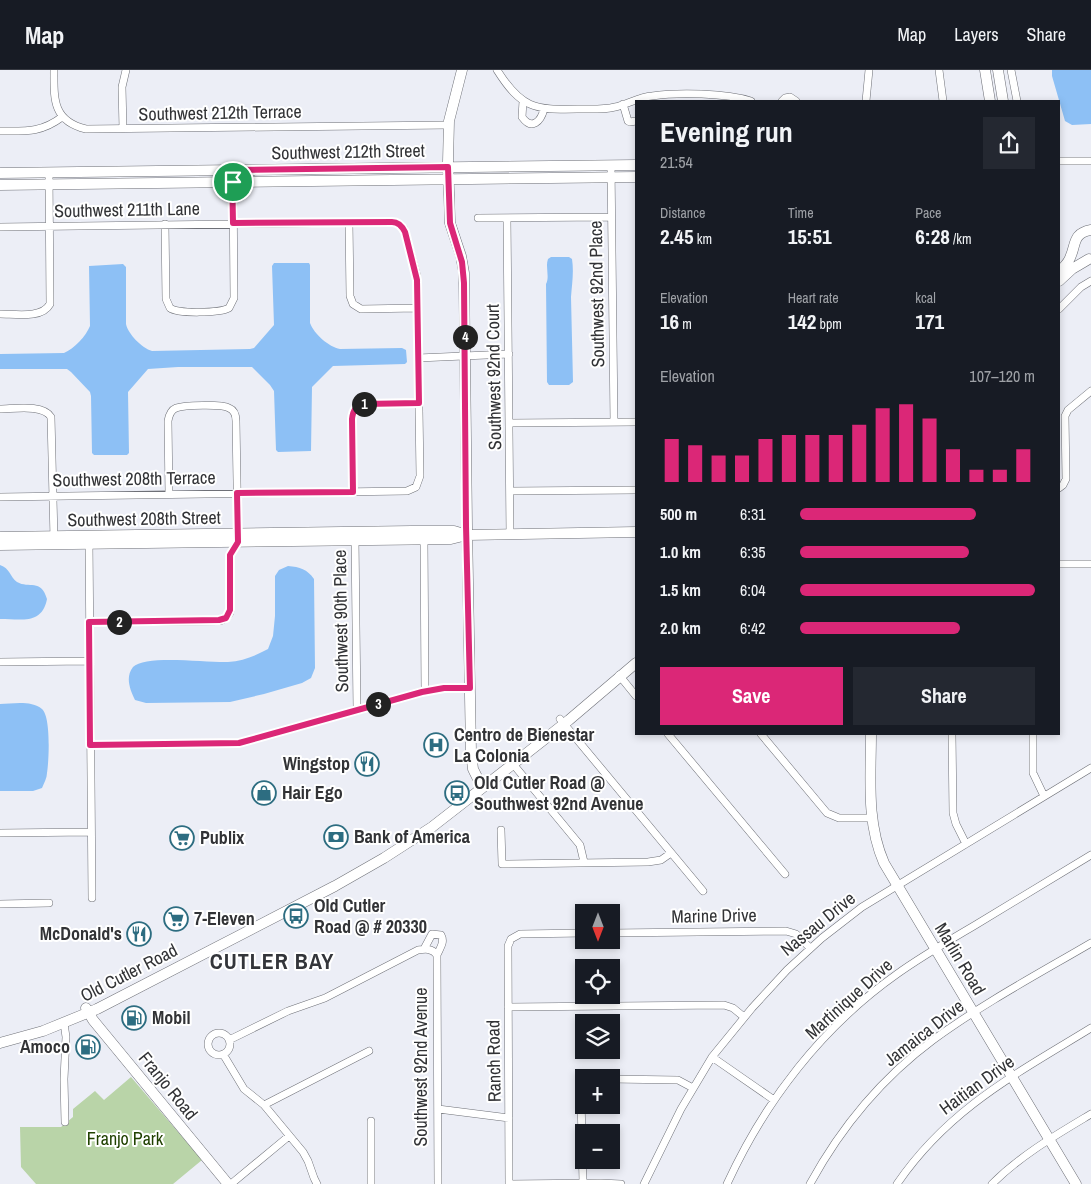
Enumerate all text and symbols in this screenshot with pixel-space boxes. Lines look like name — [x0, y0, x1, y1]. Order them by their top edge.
text: Map — [25, 19, 64, 51]
text: Map — [898, 22, 926, 47]
text: Layers — [954, 22, 999, 47]
text: Share — [1027, 22, 1066, 47]
street label: Southwest 212th Terrace — [138, 99, 302, 126]
text: Evening run — [660, 113, 793, 151]
button: share — [983, 117, 1035, 169]
street label: Southwest 212th Street — [271, 138, 425, 165]
text: 21:54 — [660, 151, 693, 173]
pin — [212, 161, 254, 203]
icon: arrive — [219, 168, 247, 196]
street label: Southwest 211th Lane — [54, 196, 200, 223]
text: Distance — [660, 204, 705, 222]
text: Time — [788, 204, 814, 222]
text: Pace — [915, 204, 942, 222]
street label: Southwest 92nd Place — [583, 220, 610, 368]
text: 2.45 — [660, 222, 694, 251]
text: 15:51 — [788, 222, 832, 251]
text: 6:28 — [915, 222, 950, 251]
text: km — [694, 230, 712, 248]
text: /km — [950, 230, 971, 248]
text: Elevation — [660, 289, 708, 307]
text: Heart rate — [788, 289, 839, 307]
text: kcal — [915, 289, 936, 307]
street label: Southwest 92nd Court — [480, 304, 507, 450]
text: 16 — [660, 307, 679, 336]
text: 142 — [788, 307, 816, 336]
text: 171 — [915, 307, 944, 336]
text: m — [679, 315, 692, 333]
text: bpm — [816, 315, 842, 333]
pin: 4 — [452, 324, 478, 350]
text: 4 — [462, 328, 469, 346]
text: Elevation — [660, 365, 715, 387]
text: 107–120 m — [969, 365, 1035, 387]
pin: 1 — [352, 392, 376, 416]
text: 1 — [361, 395, 368, 413]
street label: Southwest 208th Terrace — [52, 465, 216, 492]
text: 500 m — [660, 503, 697, 525]
text: 6:31 — [740, 503, 766, 525]
street label: Southwest 208th Street — [67, 505, 221, 532]
text: 1.0 km — [660, 541, 701, 563]
text: 6:35 — [740, 541, 766, 563]
street label: Southwest 90th Place — [327, 549, 354, 693]
text: 1.5 km — [660, 579, 701, 601]
text: 6:04 — [740, 579, 766, 601]
pin: 2 — [106, 610, 132, 634]
text: 2 — [116, 613, 123, 631]
text: 2.0 km — [660, 617, 701, 639]
text: 6:42 — [740, 617, 766, 639]
button: Save — [660, 667, 843, 725]
button: Share — [853, 667, 1035, 725]
pin: 3 — [366, 692, 390, 716]
text: 3 — [375, 695, 382, 713]
place label: Centro de Bienestar La Colonia — [454, 722, 595, 768]
hospital icon: Centro de Bienestar La Colonia — [423, 732, 449, 758]
place label: Wingstop — [283, 751, 350, 776]
restaurant icon: Wingstop — [354, 751, 380, 777]
place label: Old Cutler Road @ Southwest 92nd Avenue — [474, 770, 644, 816]
shop icon: Hair Ego — [251, 780, 277, 806]
place label: Hair Ego — [282, 780, 343, 805]
bus stop icon: Old Cutler Road @ Southwest 92nd Avenue — [444, 780, 470, 806]
bank icon: Bank of America — [323, 824, 349, 850]
place label: Bank of America — [354, 824, 471, 849]
supermarket icon: Publix — [169, 825, 195, 851]
place label: Publix — [200, 825, 245, 850]
street label: Nassau Drive — [775, 886, 860, 961]
place label: Old Cutler Road @ # 20330 — [314, 893, 427, 939]
street label: Marine Drive — [671, 902, 757, 929]
bus stop icon: Old Cutler Road @ # 20330 — [283, 903, 309, 929]
north arrow — [575, 904, 620, 949]
map controls — [575, 904, 620, 1169]
supermarket icon: 7-Eleven — [163, 906, 189, 932]
place label: 7-Eleven — [194, 906, 255, 931]
street label: Marlin Road — [929, 918, 992, 1000]
place label: McDonald's — [40, 921, 122, 946]
restaurant icon: McDonald's — [126, 921, 152, 947]
street label: Old Cutler Road — [76, 937, 182, 1008]
district label: CUTLER BAY — [210, 946, 334, 976]
street label: Martinique Drive — [799, 953, 898, 1045]
button: locate — [575, 959, 620, 1004]
street label: Southwest 92nd Avenue — [408, 988, 433, 1146]
street label: Jamaica Drive — [879, 993, 969, 1072]
fuel station icon: Mobil — [121, 1005, 147, 1031]
place label: Mobil — [152, 1005, 191, 1030]
button: layers — [575, 1014, 620, 1059]
street label: Ranch Road — [480, 1020, 507, 1102]
place label: Amoco — [20, 1034, 70, 1059]
fuel station icon: Amoco — [75, 1034, 101, 1060]
street label: Franjo Road — [133, 1046, 204, 1125]
street label: Haitian Drive — [934, 1049, 1019, 1120]
button: + — [575, 1069, 620, 1114]
button: − — [575, 1124, 620, 1169]
park label: Franjo Park — [87, 1126, 164, 1151]

